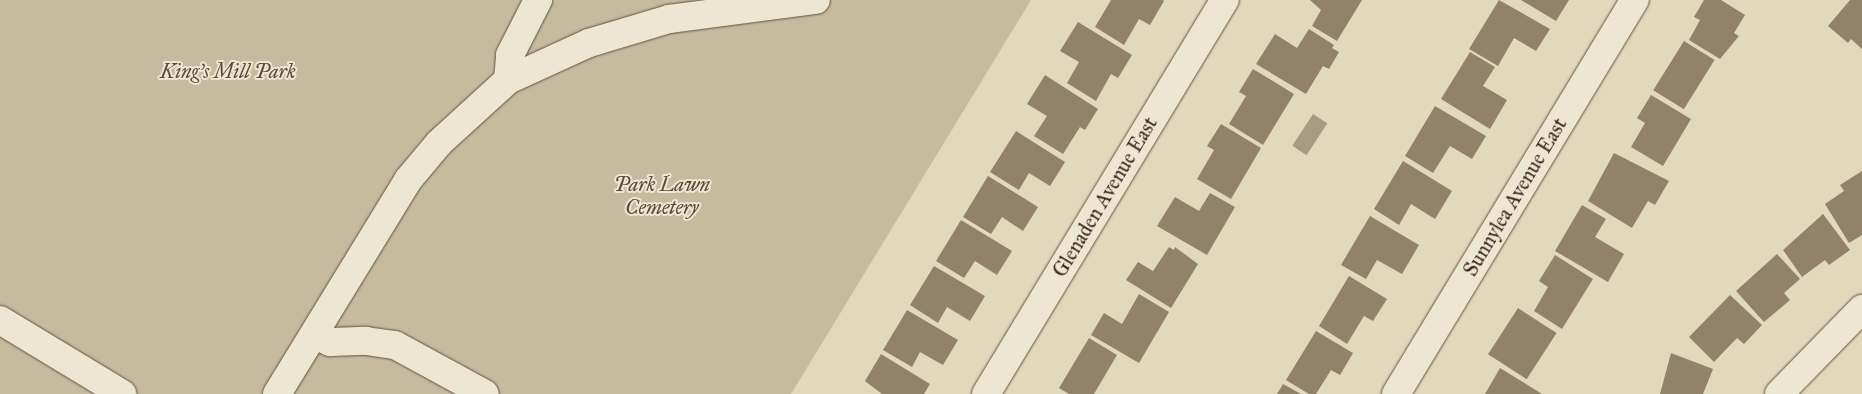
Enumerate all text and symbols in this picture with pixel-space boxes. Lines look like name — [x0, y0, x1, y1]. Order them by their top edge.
park label: King's Mill Park — [160, 59, 296, 83]
street label: Glenaden Avenue East — [1048, 113, 1162, 281]
street label: Sunnylea Avenue East — [1458, 113, 1572, 281]
park label: Park Lawn Cemetery — [614, 173, 710, 220]

